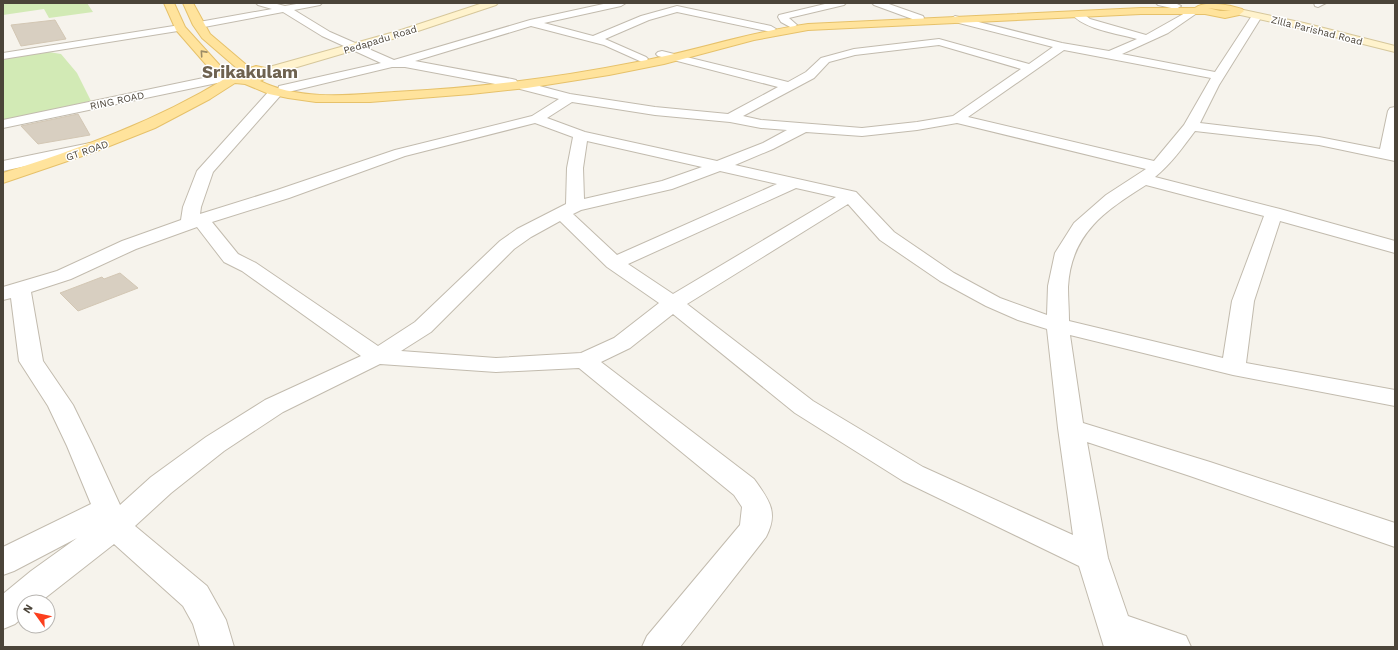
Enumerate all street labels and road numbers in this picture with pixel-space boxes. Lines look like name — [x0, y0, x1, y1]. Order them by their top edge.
street label: Zilla Parishad Road — [1270, 14, 1364, 47]
street label: Pedapadu Road — [342, 23, 418, 56]
street label: RING ROAD — [89, 89, 145, 112]
street label: GT ROAD — [65, 138, 110, 163]

